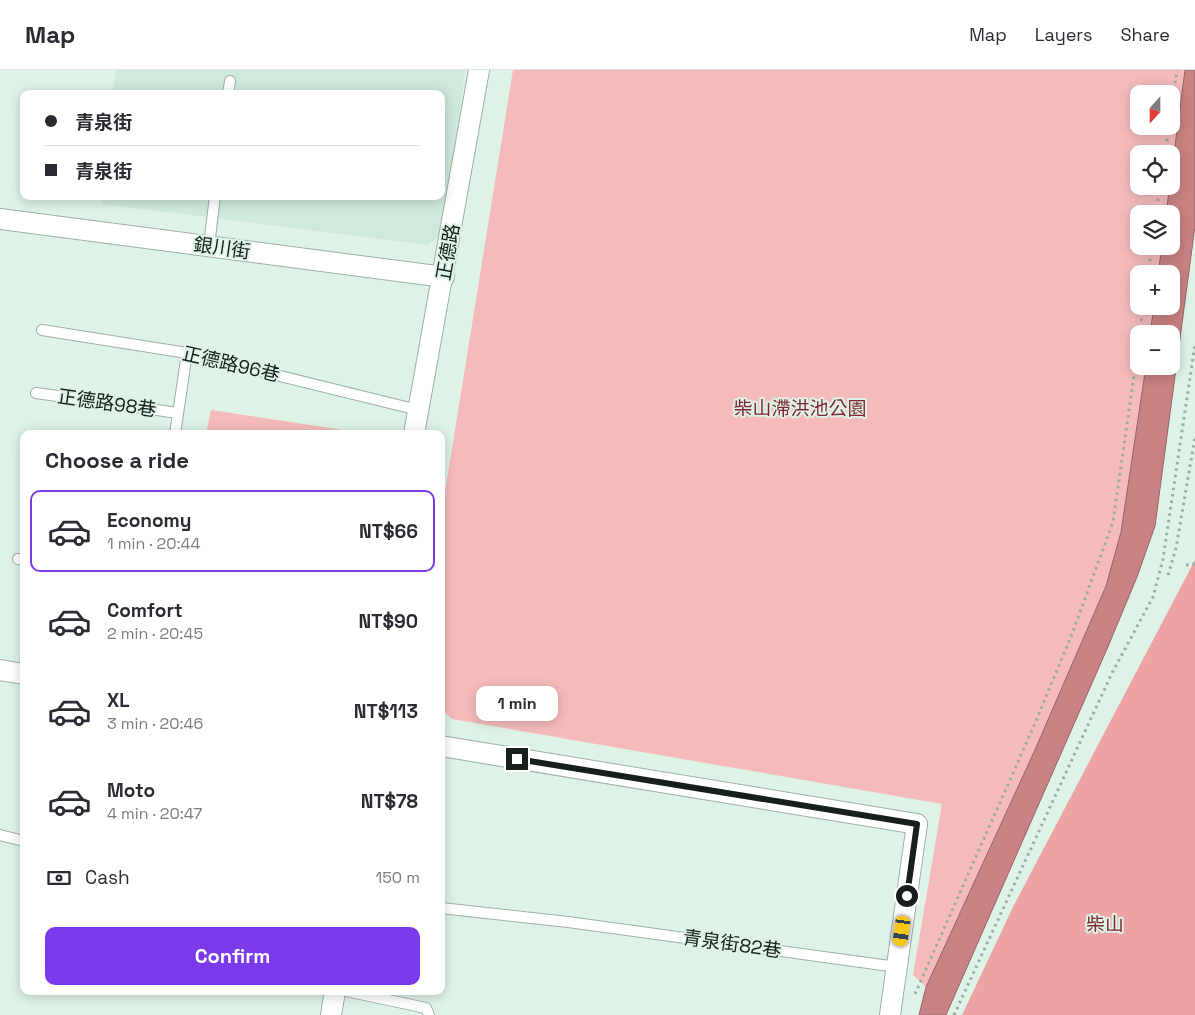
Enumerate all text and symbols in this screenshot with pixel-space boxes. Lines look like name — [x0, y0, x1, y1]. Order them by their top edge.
text: Map — [25, 19, 75, 50]
text: Map — [969, 23, 1007, 46]
text: Layers — [1035, 23, 1092, 46]
text: Share — [1120, 23, 1170, 46]
north arrow — [1130, 85, 1180, 135]
map controls — [1130, 85, 1180, 375]
text: 青泉街 — [75, 110, 132, 135]
button: locate — [1130, 145, 1180, 195]
text: 青泉街 — [75, 159, 132, 184]
button: layers — [1130, 205, 1180, 255]
street label: 正德路 — [431, 222, 465, 282]
street label: 銀川街 — [192, 232, 252, 264]
button: + — [1130, 265, 1180, 315]
button: − — [1130, 325, 1180, 375]
street label: 正德路96巷 — [180, 341, 282, 387]
street label: 正德路98巷 — [56, 384, 158, 422]
park label: 柴山滯洪池公園 — [733, 396, 867, 421]
text: Choose a ride — [45, 446, 189, 474]
text: Economy — [107, 508, 191, 533]
icon: car — [47, 509, 92, 554]
text: NT$66 — [359, 519, 418, 544]
text: 1 min · 20:44 — [107, 533, 200, 554]
text: Comfort — [107, 598, 183, 623]
icon: car — [47, 599, 92, 644]
text: NT$90 — [359, 609, 418, 634]
text: 2 min · 20:45 — [107, 623, 203, 644]
callout: 1 min — [476, 686, 558, 722]
text: XL — [107, 688, 130, 713]
icon: car — [47, 689, 92, 734]
text: 1 min — [497, 693, 537, 714]
text: NT$113 — [354, 699, 418, 724]
text: 3 min · 20:46 — [107, 713, 203, 734]
route end — [506, 748, 528, 770]
text: Moto — [107, 778, 155, 803]
icon: car — [47, 779, 92, 824]
text: NT$78 — [361, 789, 418, 814]
text: 4 min · 20:47 — [107, 803, 202, 824]
icon: cash — [45, 864, 73, 892]
text: Cash — [85, 865, 130, 890]
text: 150 m — [376, 867, 420, 888]
route start — [896, 885, 918, 907]
park label: 柴山 — [1086, 912, 1124, 937]
car — [892, 915, 911, 947]
street label: 青泉街82巷 — [681, 925, 783, 963]
button: Confirm — [45, 927, 420, 985]

